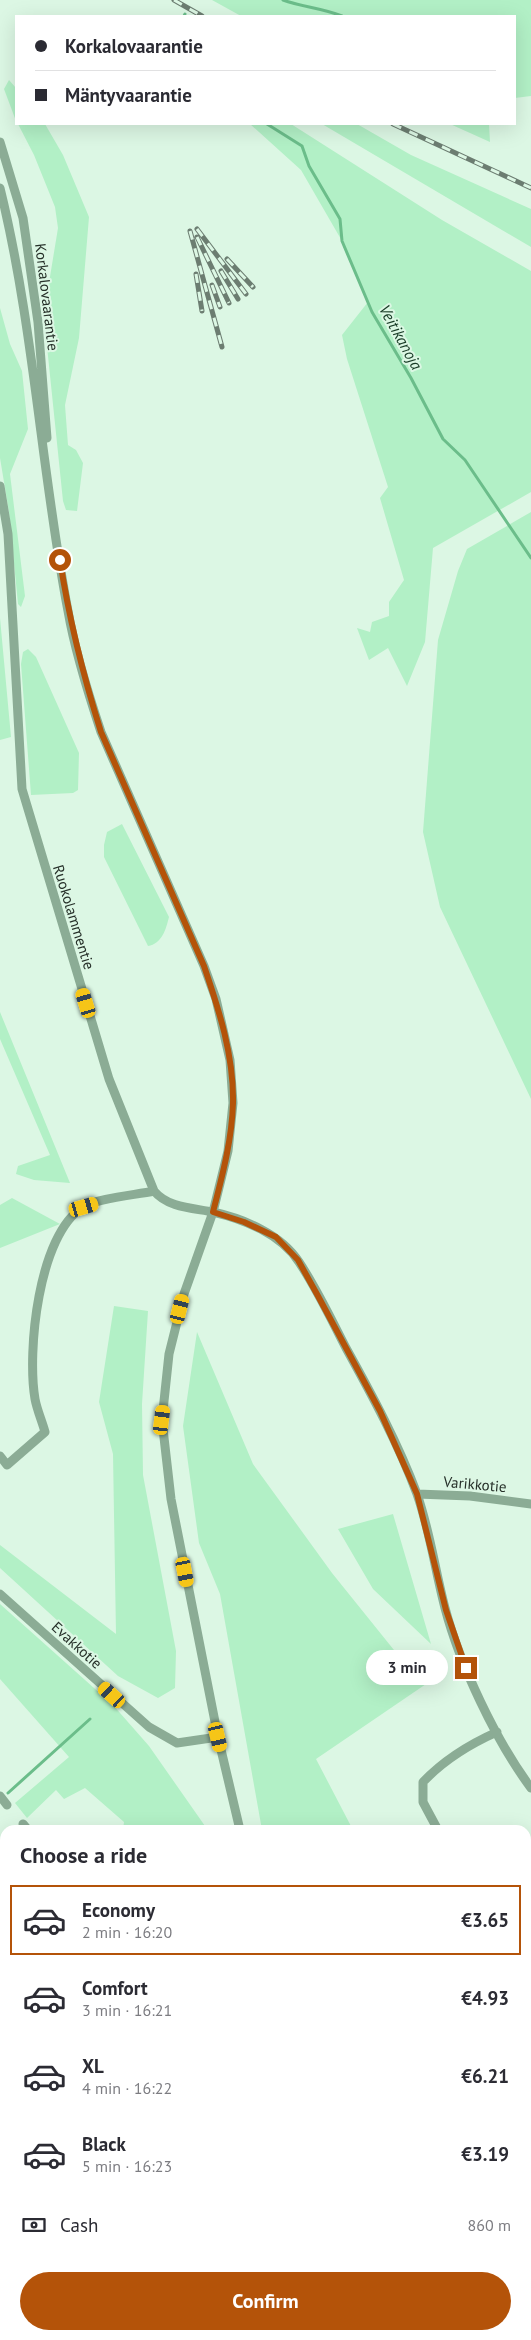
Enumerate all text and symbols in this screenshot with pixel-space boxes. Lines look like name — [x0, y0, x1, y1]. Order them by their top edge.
text: Korkalovaarantie — [65, 34, 203, 58]
text: Mäntyvaarantie — [65, 83, 192, 107]
street label: Korkalovaarantie — [31, 242, 63, 352]
water label: Veitikanoja — [375, 301, 427, 373]
route start — [49, 549, 71, 571]
street label: Ruokolammentie — [49, 862, 99, 972]
car — [74, 986, 97, 1020]
car — [67, 1196, 100, 1218]
car — [169, 1293, 190, 1325]
car — [152, 1404, 171, 1436]
street label: Varikkotie — [442, 1472, 507, 1496]
car — [174, 1556, 195, 1588]
street label: Evakkotie — [48, 1617, 106, 1673]
callout: 3 min — [366, 1650, 448, 1686]
text: 3 min — [387, 1657, 427, 1677]
route end — [455, 1657, 477, 1679]
car — [95, 1679, 128, 1711]
car — [207, 1721, 228, 1753]
text: Choose a ride — [20, 1841, 147, 1869]
icon: car — [22, 1898, 67, 1943]
text: Economy — [82, 1898, 155, 1922]
text: €3.65 — [461, 1908, 509, 1932]
text: 2 min · 16:20 — [82, 1922, 172, 1942]
icon: car — [22, 1976, 67, 2021]
text: Comfort — [82, 1976, 148, 2000]
text: €4.93 — [461, 1986, 509, 2010]
text: 3 min · 16:21 — [82, 2000, 172, 2020]
icon: car — [22, 2054, 67, 2099]
text: XL — [82, 2054, 104, 2078]
text: €6.21 — [461, 2064, 509, 2088]
text: 4 min · 16:22 — [82, 2078, 172, 2098]
icon: car — [22, 2132, 67, 2177]
text: Black — [82, 2132, 126, 2156]
text: €3.19 — [461, 2142, 509, 2166]
text: 5 min · 16:23 — [82, 2156, 172, 2176]
icon: cash — [20, 2211, 48, 2239]
text: Cash — [60, 2213, 98, 2237]
text: 860 m — [468, 2215, 511, 2235]
button: Confirm — [20, 2272, 511, 2330]

